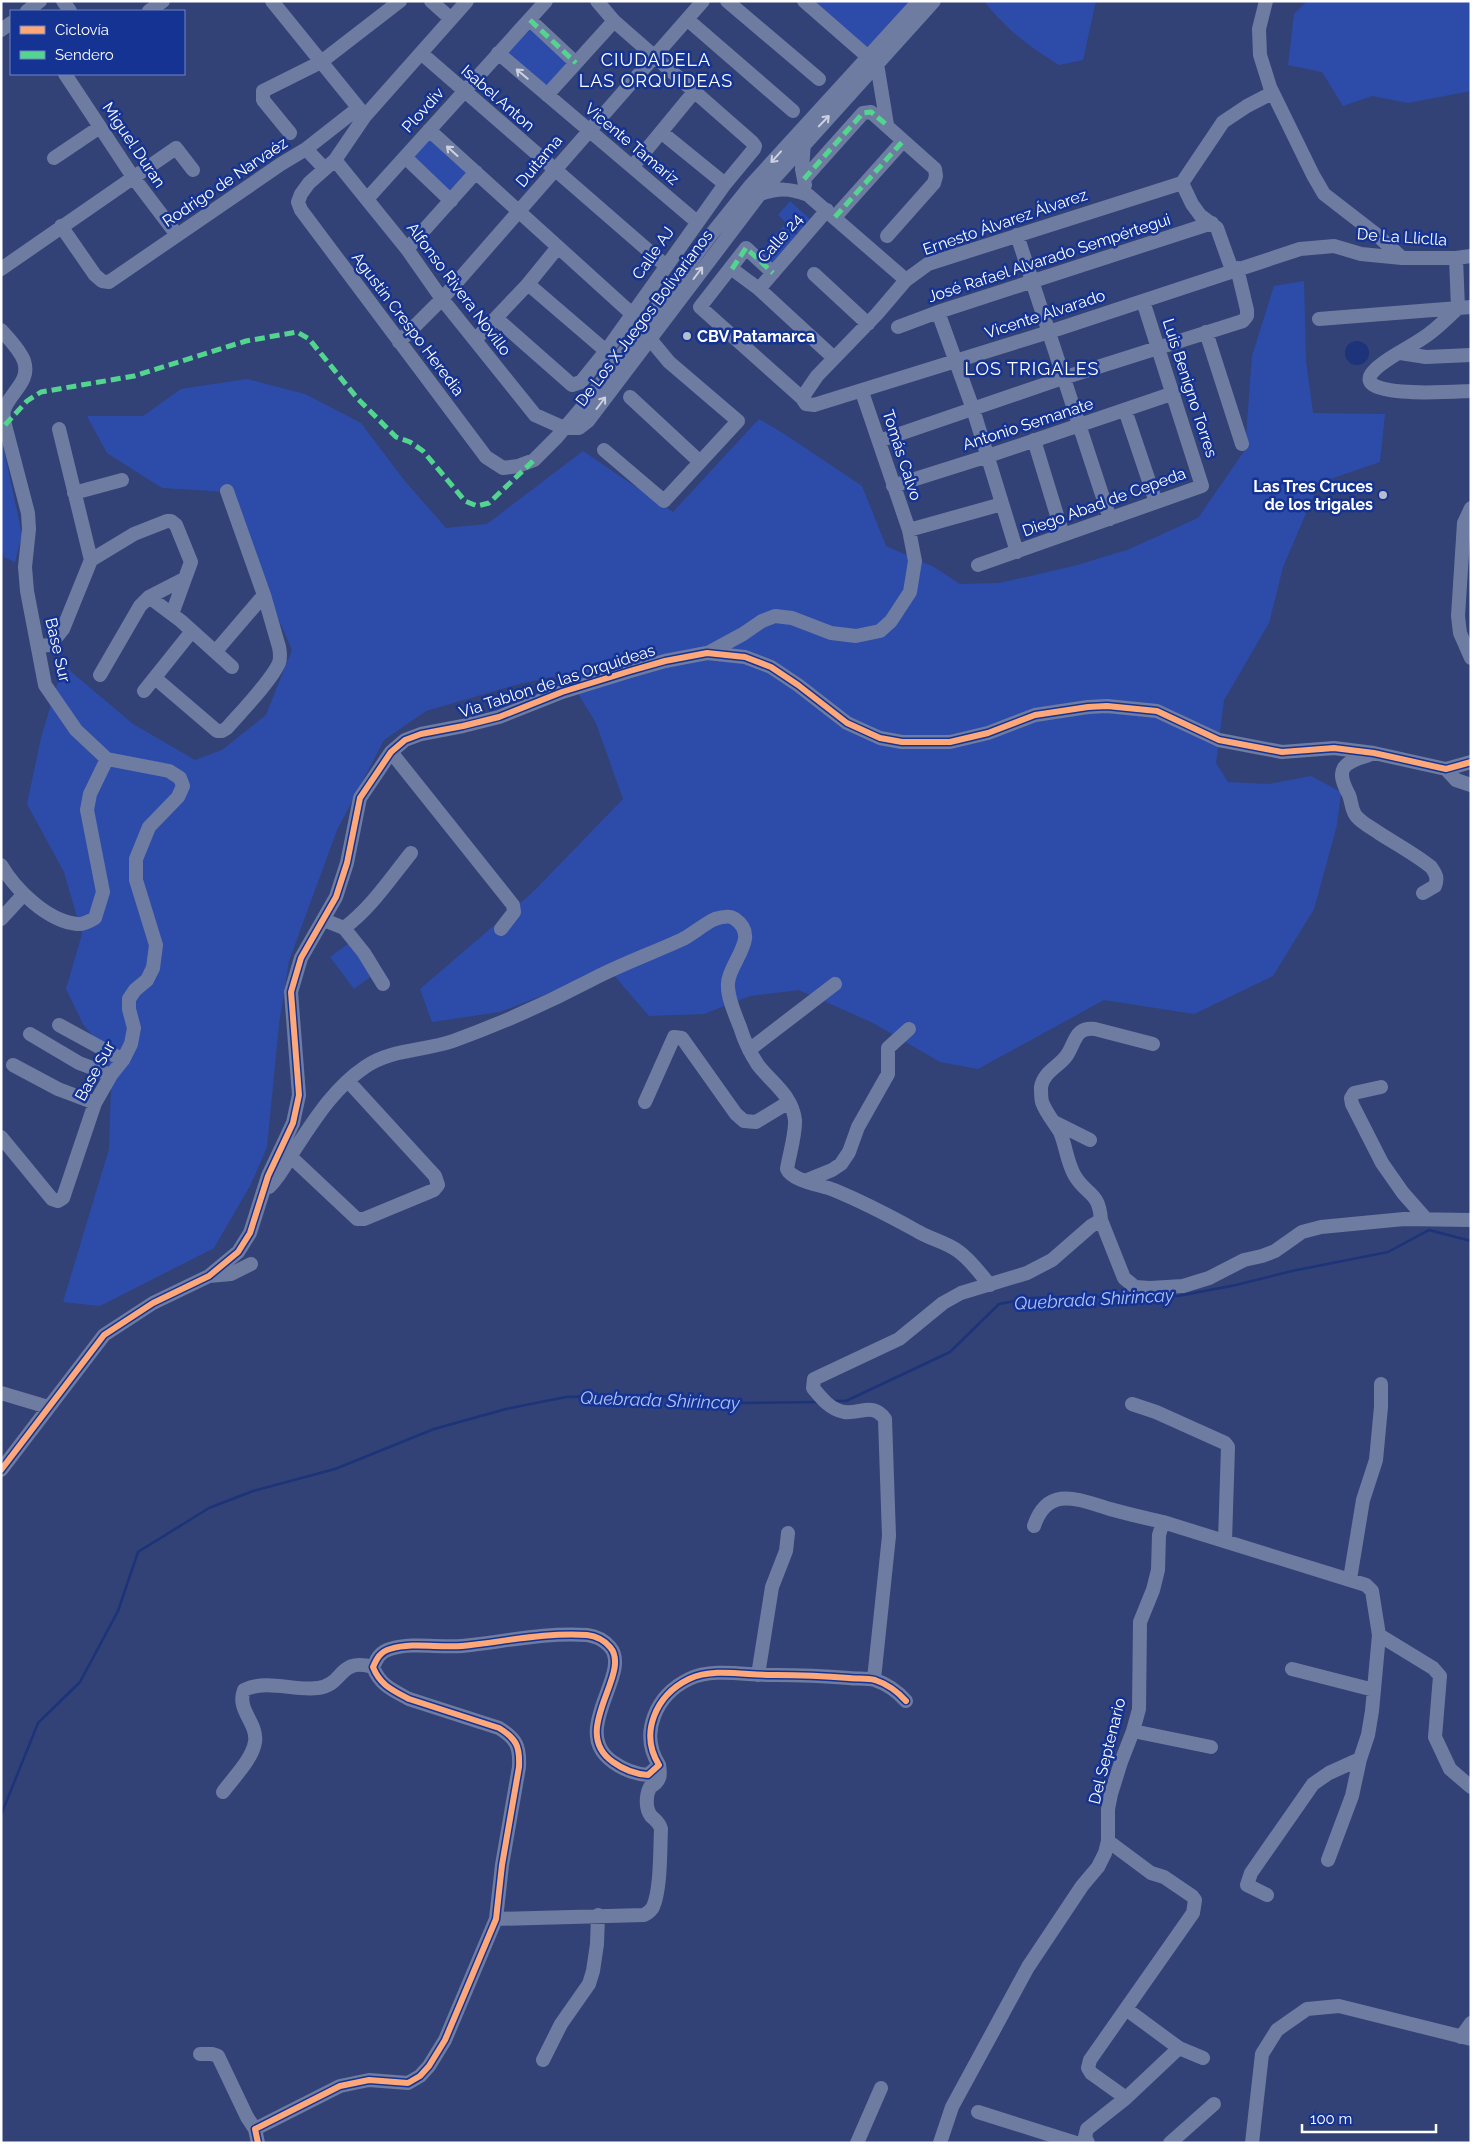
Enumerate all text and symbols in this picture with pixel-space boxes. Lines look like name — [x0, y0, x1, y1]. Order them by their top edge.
legend — [10, 10, 185, 75]
text: Ciclovía — [55, 21, 109, 39]
text: Sendero — [55, 46, 114, 64]
district label: CIUDADELA LAS ORQUIDEAS — [579, 49, 733, 91]
street label: Isabel Anton — [457, 61, 539, 135]
one-way arrow — [516, 69, 529, 80]
street label: Plovdiv — [398, 83, 448, 136]
street label: Miguel Duran — [98, 99, 170, 191]
street label: Vicente Tamariz — [581, 99, 683, 189]
one-way arrow — [818, 115, 830, 128]
street label: Duitama — [512, 131, 566, 191]
street label: Rodrigo de Narvaéz — [159, 133, 291, 231]
one-way arrow — [446, 145, 459, 157]
one-way arrow — [770, 151, 782, 164]
street label: Ernesto Álvarez Álvarez — [920, 184, 1090, 259]
street label: Calle 24 — [753, 209, 807, 266]
street label: José Rafael Alvarado Sempértegui — [925, 210, 1173, 306]
street label: Alfonso Rivera Novillo — [403, 219, 515, 359]
street label: Calle AJ — [628, 223, 678, 283]
street label: De La Lliclla — [1356, 224, 1448, 250]
street label: De Los X Juegos Bolivarianos — [571, 226, 717, 410]
street label: Agustín Crespo Heredia — [348, 248, 468, 400]
one-way arrow — [693, 267, 704, 280]
street label: Vicente Alvarado — [982, 286, 1108, 342]
street label: Luis Benigno Torres — [1159, 316, 1222, 460]
place label: CBV Patamarca — [697, 327, 815, 346]
marker: CBV Patamarca — [681, 330, 693, 342]
district label: LOS TRIGALES — [964, 358, 1100, 379]
street label: Antonio Semanate — [960, 394, 1096, 454]
one-way arrow — [596, 397, 607, 410]
street label: Tomás Calvo — [878, 407, 926, 503]
street label: Diego Abad de Cepeda — [1020, 464, 1188, 540]
place label: Las Tres Cruces de los trigales — [1253, 477, 1373, 514]
marker: Las Tres Cruces de los trigales — [1377, 489, 1389, 501]
street label: Base Sur — [41, 616, 75, 684]
street label: Via Tablon de las Orquideas — [457, 640, 658, 722]
street label: Base Sur — [71, 1037, 119, 1104]
water label: Quebrada Shirincay — [1014, 1284, 1176, 1314]
water label: Quebrada Shirincay — [580, 1387, 741, 1413]
street label: Del Septenario — [1085, 1696, 1129, 1806]
scale bar — [1302, 2102, 1436, 2134]
text: 100 m — [1310, 2110, 1352, 2128]

